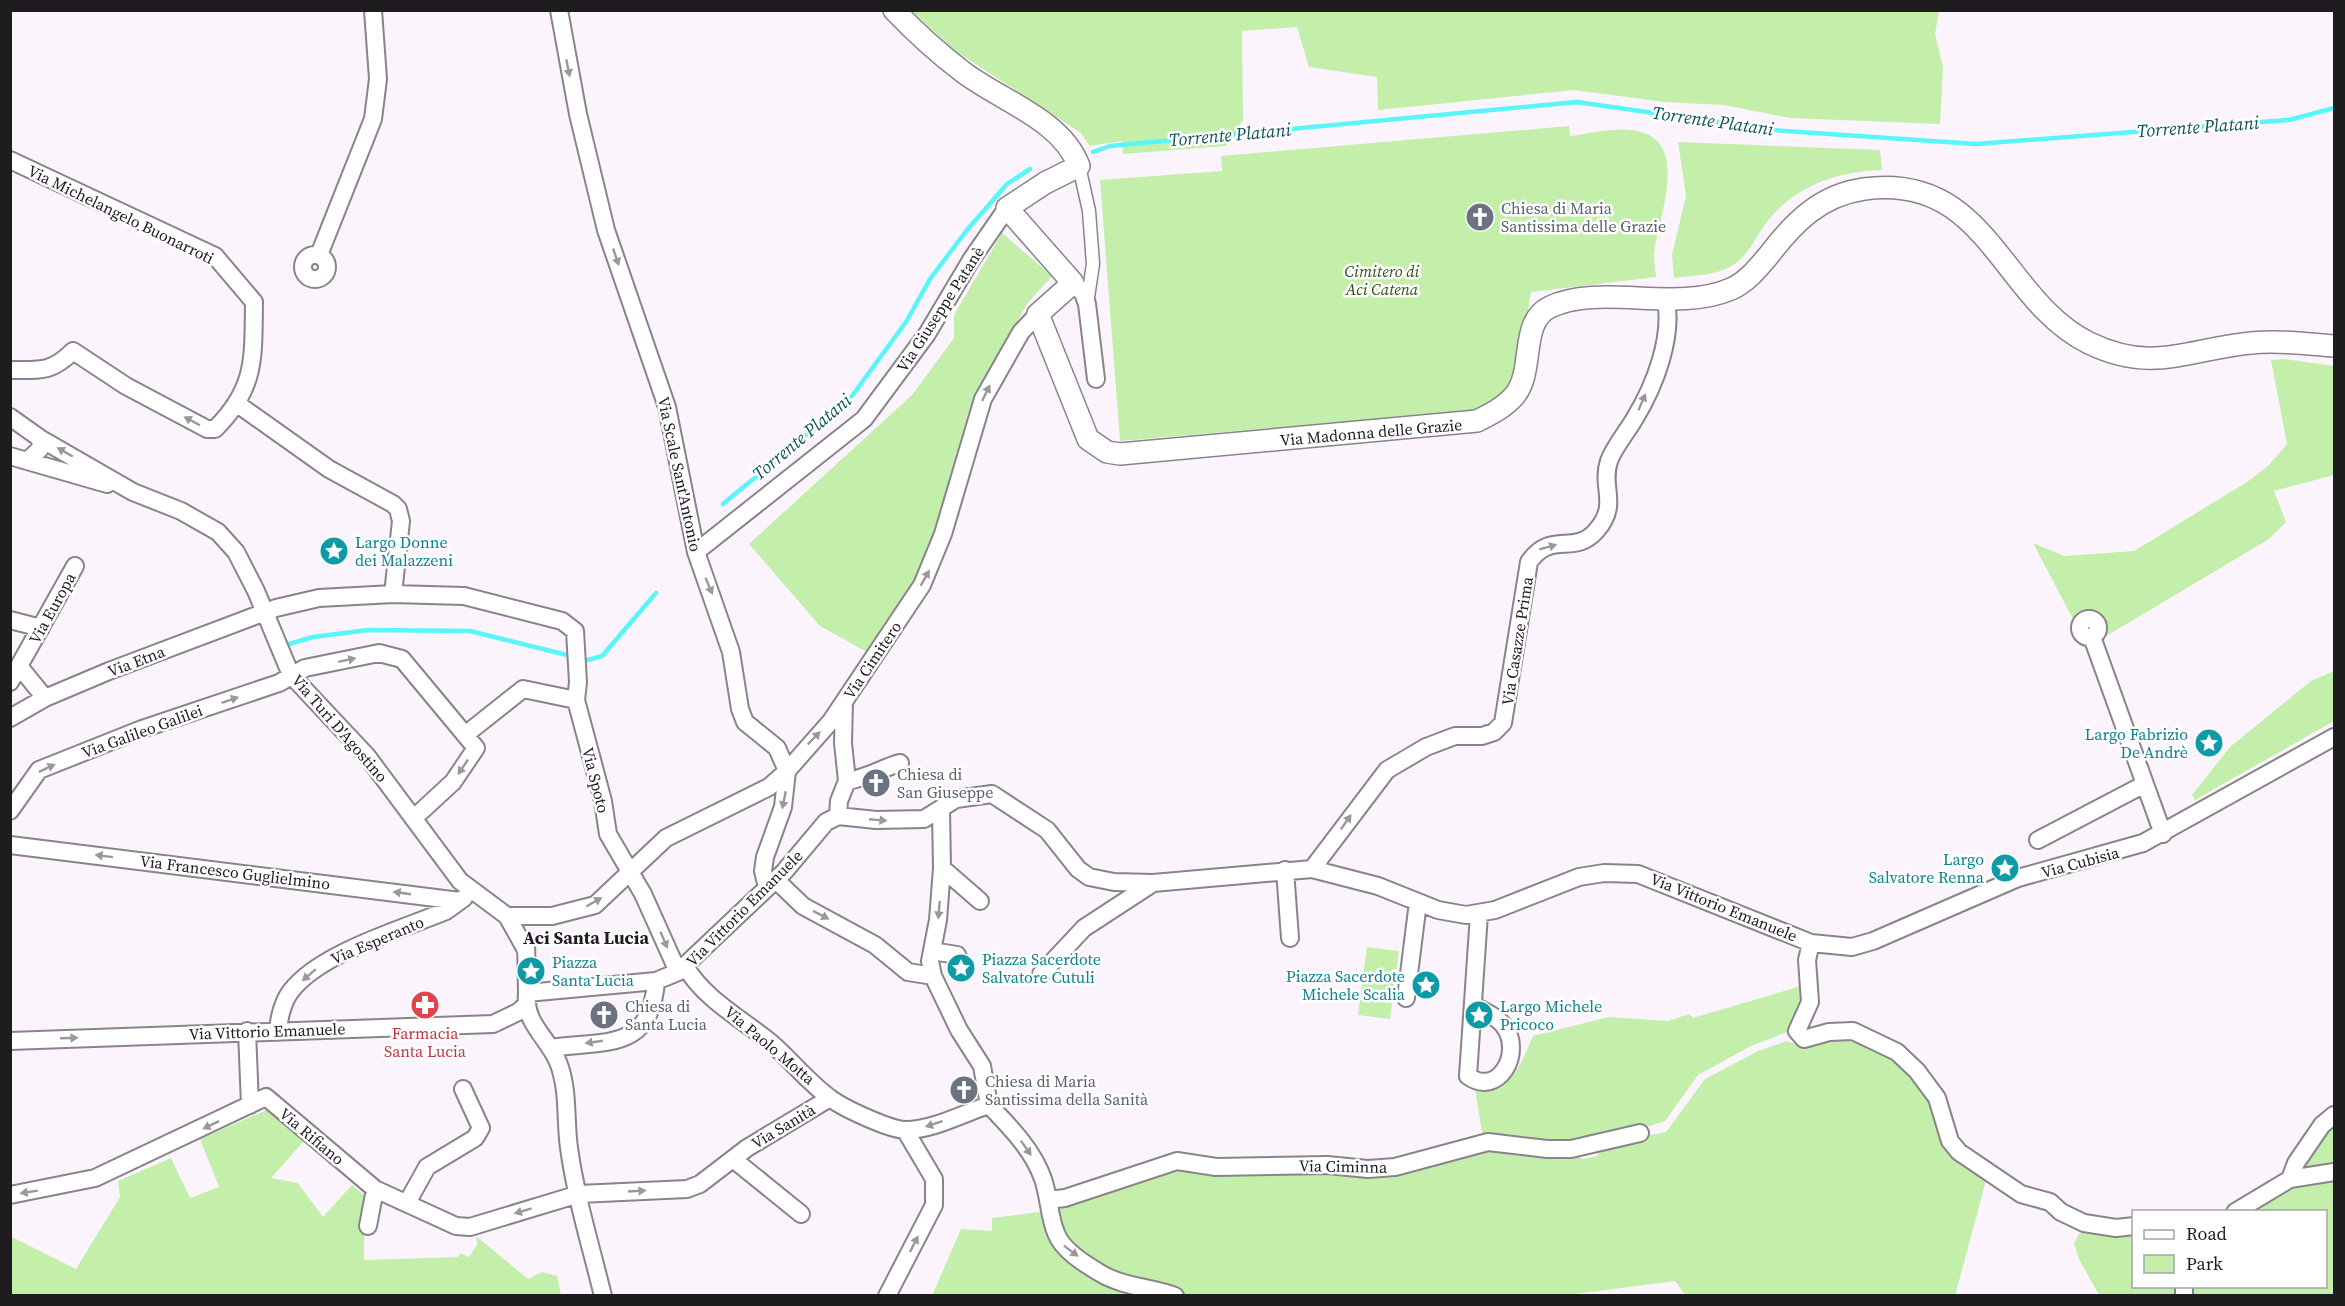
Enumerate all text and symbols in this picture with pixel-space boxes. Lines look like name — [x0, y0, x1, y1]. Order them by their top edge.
one-way arrow — [564, 59, 573, 78]
water label: Torrente Platani — [1651, 100, 1776, 141]
water label: Torrente Platani — [2136, 110, 2260, 143]
water label: Torrente Platani — [1168, 117, 1293, 152]
street label: Via Michelangelo Buonarroti — [24, 159, 218, 269]
place label: Chiesa di Maria Santissima delle Grazie — [1501, 197, 1666, 237]
church icon: Chiesa di Maria Santissima delle Grazie — [1464, 201, 1496, 233]
street label: Via Giuseppe Patanè — [891, 242, 989, 376]
one-way arrow — [611, 248, 621, 266]
park label: Cimitero di Aci Catena — [1345, 260, 1420, 300]
one-way arrow — [981, 385, 991, 402]
water label: Torrente Platani — [747, 387, 857, 486]
one-way arrow — [1637, 393, 1647, 411]
street label: Via Scale Sant'Antonio — [653, 394, 707, 554]
street label: Via Madonna delle Grazie — [1279, 413, 1463, 451]
one-way arrow — [184, 416, 201, 426]
one-way arrow — [56, 447, 73, 457]
place label: Largo Donne dei Malazzeni — [355, 531, 453, 571]
place icon: Largo Donne dei Malazzeni — [318, 535, 350, 567]
one-way arrow — [1539, 541, 1557, 551]
street label: Via Europa — [23, 568, 81, 648]
one-way arrow — [920, 569, 930, 586]
street label: Via Casazze Prima — [1496, 574, 1538, 707]
one-way arrow — [704, 577, 713, 594]
street label: Via Cimitero — [838, 616, 906, 703]
street label: Via Etna — [104, 640, 169, 682]
one-way arrow — [338, 655, 357, 664]
street label: Via Turi D'Agostino — [287, 669, 393, 787]
one-way arrow — [221, 694, 239, 704]
street label: Via Galileo Galilei — [78, 699, 206, 763]
place label: Largo Fabrizio De Andrè — [2085, 723, 2188, 763]
place icon: Largo Fabrizio De Andrè — [2193, 727, 2225, 759]
one-way arrow — [807, 730, 821, 745]
street label: Via Spoto — [577, 745, 615, 815]
one-way arrow — [457, 759, 468, 776]
one-way arrow — [39, 763, 56, 772]
place label: Chiesa di San Giuseppe — [897, 763, 993, 803]
church icon: Chiesa di San Giuseppe — [860, 767, 892, 799]
one-way arrow — [779, 790, 788, 809]
one-way arrow — [1340, 814, 1352, 830]
one-way arrow — [869, 815, 888, 824]
street label: Via Cubisia — [2038, 841, 2122, 883]
street label: Via Vittorio Emanuele — [681, 845, 807, 971]
place label: Largo Salvatore Renna — [1869, 848, 1985, 888]
street label: Via Francesco Guglielmino — [139, 849, 332, 895]
one-way arrow — [94, 852, 113, 861]
place icon: Largo Salvatore Renna — [1989, 852, 2021, 884]
street label: Via Vittorio Emanuele — [1647, 867, 1801, 947]
one-way arrow — [392, 888, 411, 898]
one-way arrow — [586, 897, 602, 908]
one-way arrow — [934, 901, 944, 920]
street label: Via Esperanto — [327, 910, 427, 969]
one-way arrow — [813, 911, 830, 920]
district label: Aci Santa Lucia — [523, 925, 650, 950]
one-way arrow — [660, 931, 669, 949]
place label: Piazza Sacerdote Salvatore Cutuli — [982, 948, 1101, 988]
place label: Piazza Santa Lucia — [552, 951, 635, 991]
place icon: Piazza Sacerdote Salvatore Cutuli — [945, 952, 977, 984]
place icon: Piazza Santa Lucia — [515, 955, 547, 987]
place label: Piazza Sacerdote Michele Scalia — [1286, 965, 1406, 1005]
one-way arrow — [302, 968, 317, 981]
place icon: Piazza Sacerdote Michele Scalia — [1410, 969, 1442, 1001]
pharmacy icon: Farmacia Santa Lucia — [409, 989, 441, 1021]
place label: Chiesa di Santa Lucia — [625, 995, 708, 1035]
place label: Largo Michele Pricoco — [1500, 995, 1602, 1035]
church icon: Chiesa di Santa Lucia — [588, 999, 620, 1031]
place icon: Largo Michele Pricoco — [1463, 999, 1495, 1031]
street label: Via Paolo Motta — [720, 1001, 821, 1090]
street label: Via Vittorio Emanuele — [188, 1017, 346, 1045]
place label: Farmacia Santa Lucia — [384, 1022, 467, 1062]
one-way arrow — [59, 1033, 78, 1043]
one-way arrow — [585, 1037, 604, 1046]
place label: Chiesa di Maria Santissima della Sanità — [985, 1070, 1149, 1110]
church icon: Chiesa di Maria Santissima della Sanità — [948, 1074, 980, 1106]
street label: Via Sanità — [747, 1098, 820, 1154]
street label: Via Rifiano — [275, 1102, 349, 1170]
one-way arrow — [925, 1119, 943, 1129]
one-way arrow — [202, 1120, 219, 1129]
one-way arrow — [1020, 1139, 1032, 1155]
street label: Via Ciminna — [1299, 1154, 1388, 1178]
one-way arrow — [19, 1187, 38, 1196]
one-way arrow — [628, 1187, 647, 1196]
one-way arrow — [514, 1207, 532, 1216]
legend — [2132, 1210, 2327, 1288]
text: Road — [2186, 1221, 2227, 1246]
one-way arrow — [910, 1235, 919, 1252]
one-way arrow — [1063, 1245, 1079, 1258]
text: Park — [2186, 1251, 2223, 1276]

